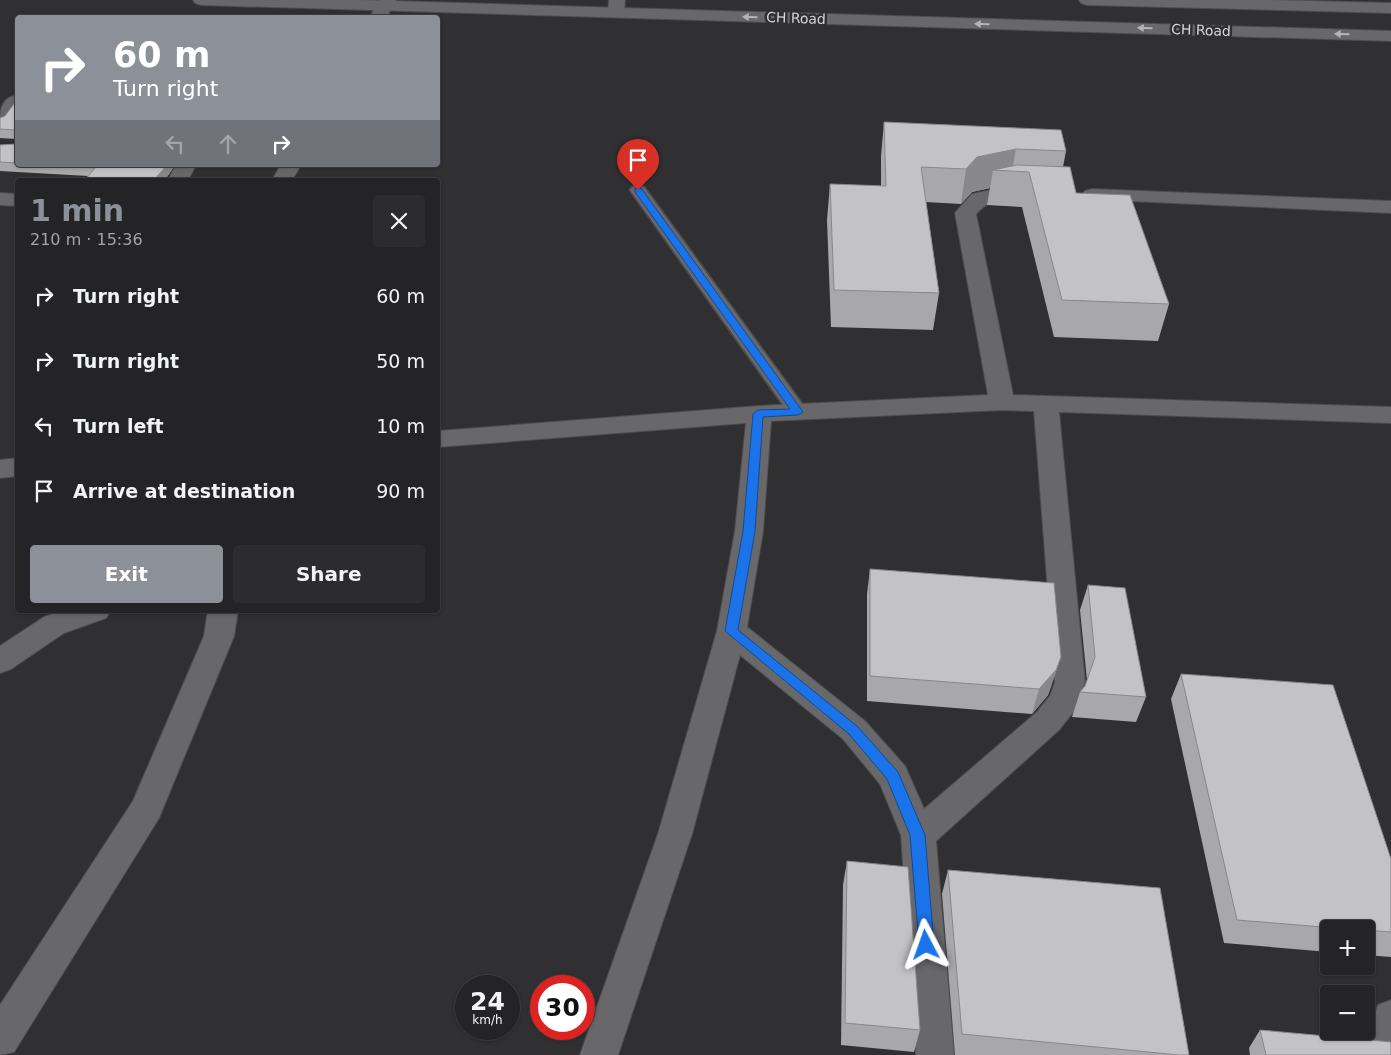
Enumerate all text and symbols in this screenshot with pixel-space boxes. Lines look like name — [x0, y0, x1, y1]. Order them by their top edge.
street label: CH Road — [766, 9, 826, 27]
one-way arrow — [742, 12, 758, 20]
one-way arrow — [974, 19, 990, 27]
street label: CH Road — [1171, 21, 1231, 39]
one-way arrow — [1137, 24, 1153, 32]
one-way arrow — [1334, 30, 1350, 38]
icon: right — [30, 35, 95, 100]
text: 60 m — [113, 35, 210, 75]
text: Turn right — [113, 76, 218, 101]
icon: left — [161, 130, 189, 158]
icon: ahead — [214, 130, 242, 158]
icon: right — [267, 130, 295, 158]
pin — [617, 139, 659, 190]
icon: arrive — [624, 146, 652, 174]
text: 1 min — [30, 193, 124, 228]
button: close — [373, 195, 425, 247]
text: 210 m · 15:36 — [30, 230, 143, 249]
icon: right — [30, 282, 58, 310]
text: Turn right — [73, 285, 179, 307]
text: 60 m — [376, 285, 425, 307]
icon: right — [30, 347, 58, 375]
text: Turn right — [73, 350, 179, 372]
text: 50 m — [376, 350, 425, 372]
icon: left — [30, 412, 58, 440]
text: Turn left — [73, 415, 164, 437]
text: 10 m — [376, 415, 425, 437]
icon: arrive — [30, 477, 58, 505]
text: Arrive at destination — [73, 480, 295, 502]
text: 90 m — [376, 480, 425, 502]
button: Exit — [30, 545, 223, 603]
button: Share — [233, 545, 425, 603]
position arrow — [899, 918, 951, 970]
map controls — [1320, 920, 1375, 1040]
button: + — [1320, 920, 1375, 975]
speed limit sign: 30 — [530, 975, 595, 1040]
button: − — [1320, 985, 1375, 1040]
text: 24 — [470, 987, 505, 1016]
text: km/h — [472, 1013, 503, 1027]

